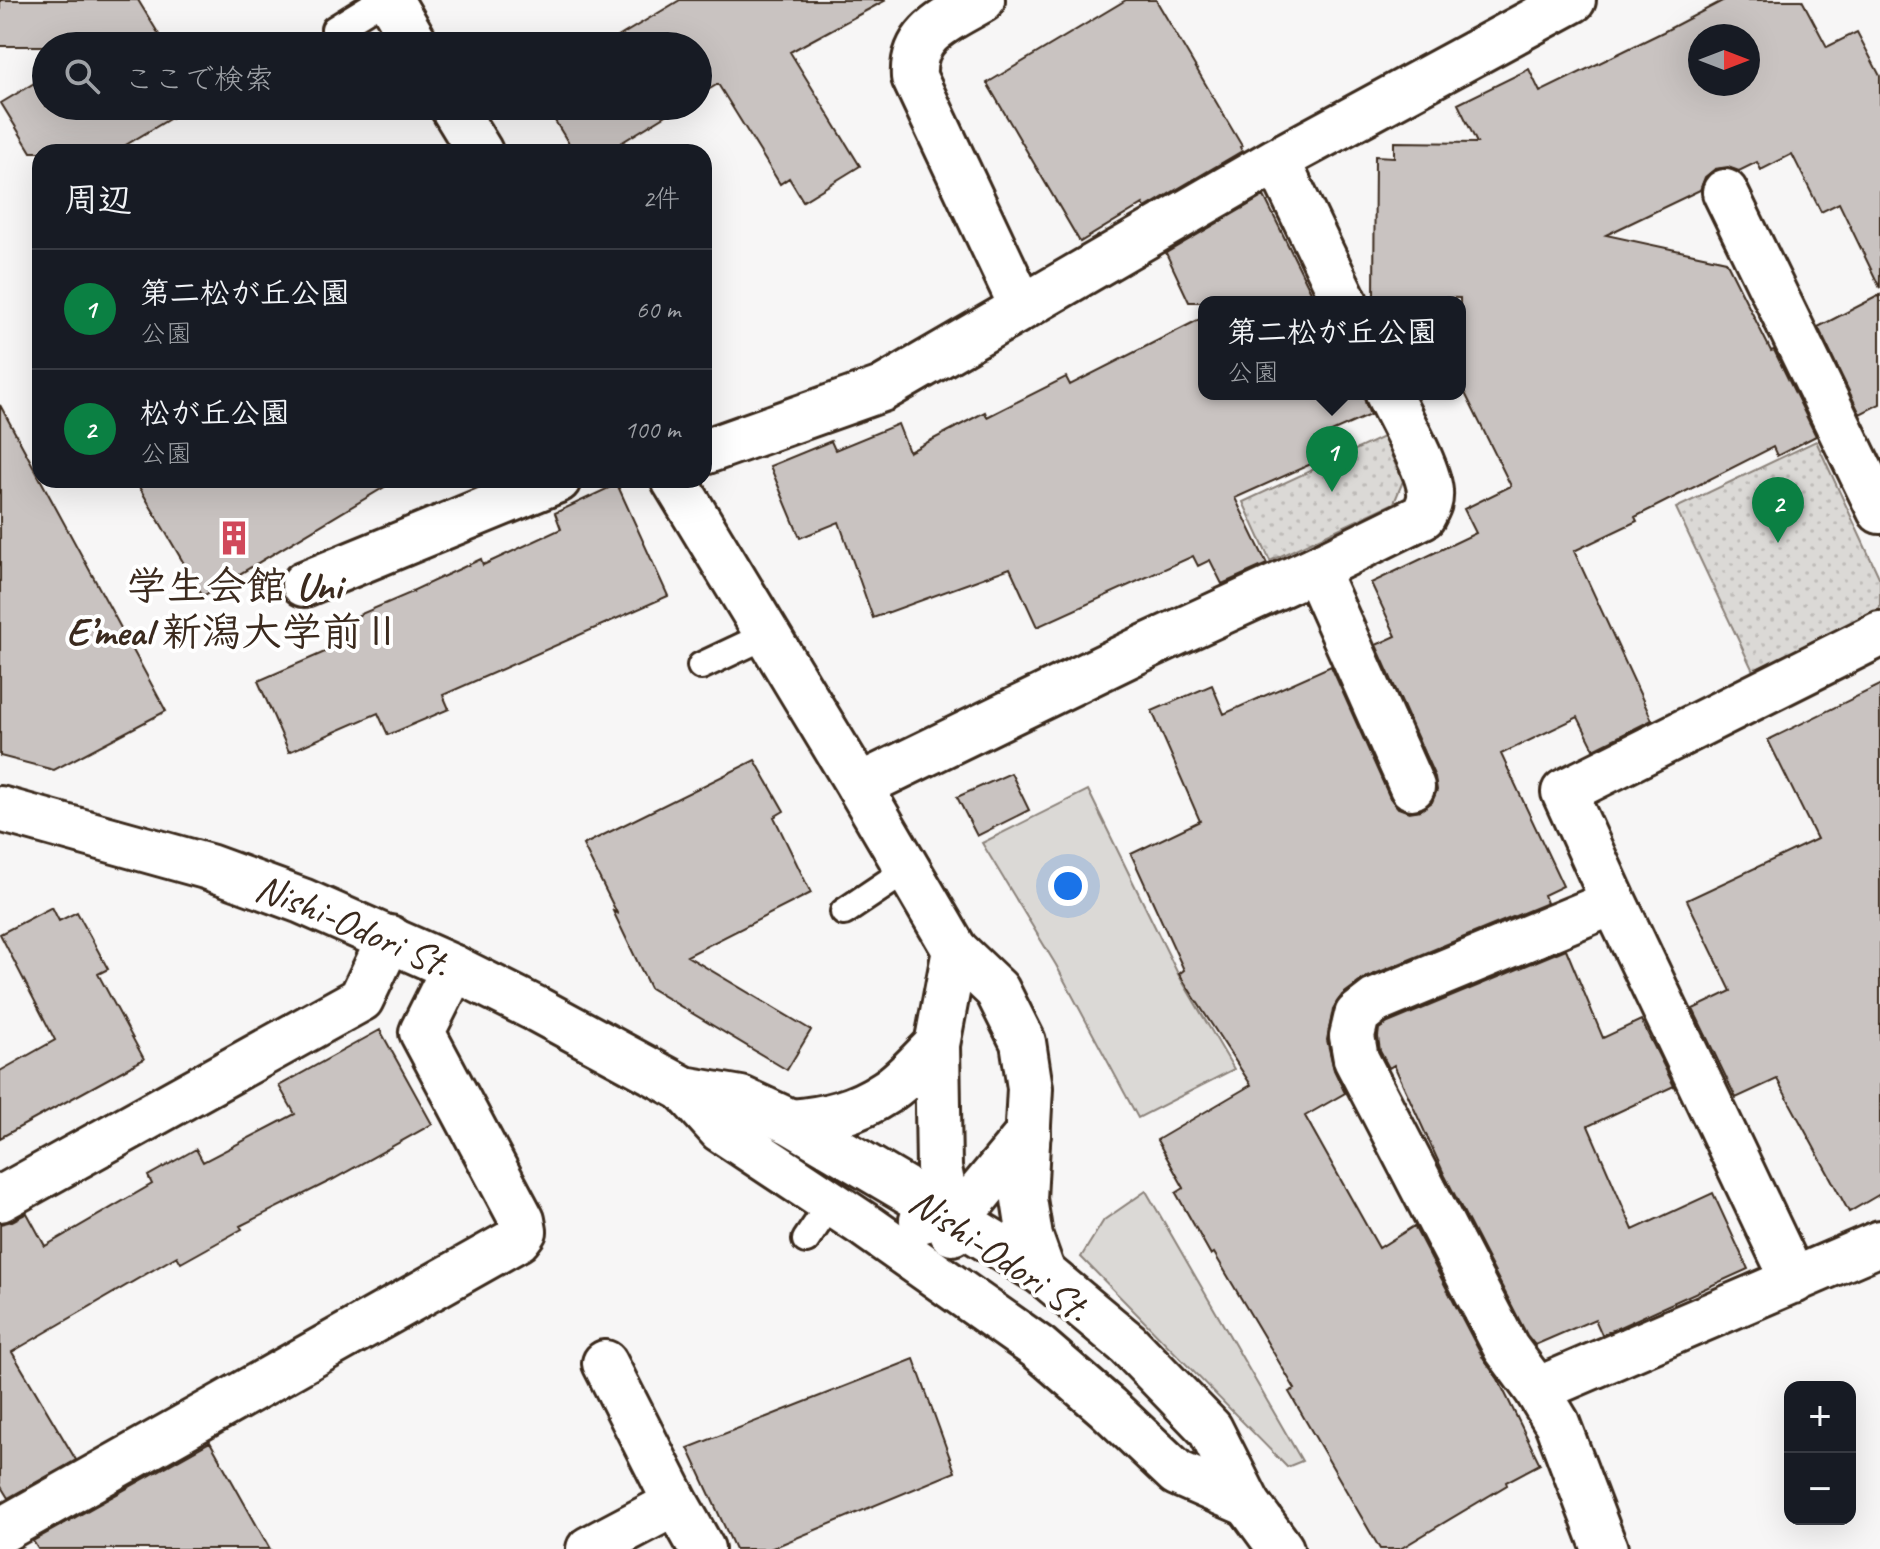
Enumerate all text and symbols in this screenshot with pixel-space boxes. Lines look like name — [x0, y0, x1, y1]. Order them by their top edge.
north arrow — [1688, 24, 1760, 96]
search box — [32, 32, 712, 120]
icon: search — [60, 54, 104, 98]
text: ここで検索 — [124, 60, 274, 98]
text: 周辺 — [64, 178, 132, 221]
text: 2件 — [642, 182, 680, 215]
text: 第二松が丘公園 — [140, 274, 350, 312]
text: 1 — [84, 293, 96, 326]
text: 60 m — [636, 293, 680, 326]
popup — [1198, 296, 1466, 400]
text: 第二松が丘公園 — [1227, 313, 1437, 351]
text: 公園 — [140, 317, 192, 350]
text: 公園 — [1227, 356, 1279, 389]
text: 松が丘公園 — [140, 394, 290, 432]
text: 2 — [84, 413, 96, 446]
text: 100 m — [624, 413, 680, 446]
pin: 1 — [1306, 426, 1358, 492]
text: 公園 — [140, 437, 192, 470]
pin: 2 — [1752, 477, 1804, 543]
building icon: 学生会館 Uni E’meal 新潟大学前Ⅱ — [215, 519, 253, 557]
place label: 学生会館 Uni E’meal 新潟大学前Ⅱ — [66, 561, 402, 657]
street label: Nishi-Odori St. — [249, 862, 458, 989]
your location — [1048, 866, 1088, 906]
street label: Nishi-Odori St. — [900, 1176, 1099, 1333]
map controls — [1784, 1381, 1856, 1525]
button: + — [1784, 1381, 1856, 1453]
button: − — [1784, 1453, 1856, 1525]

